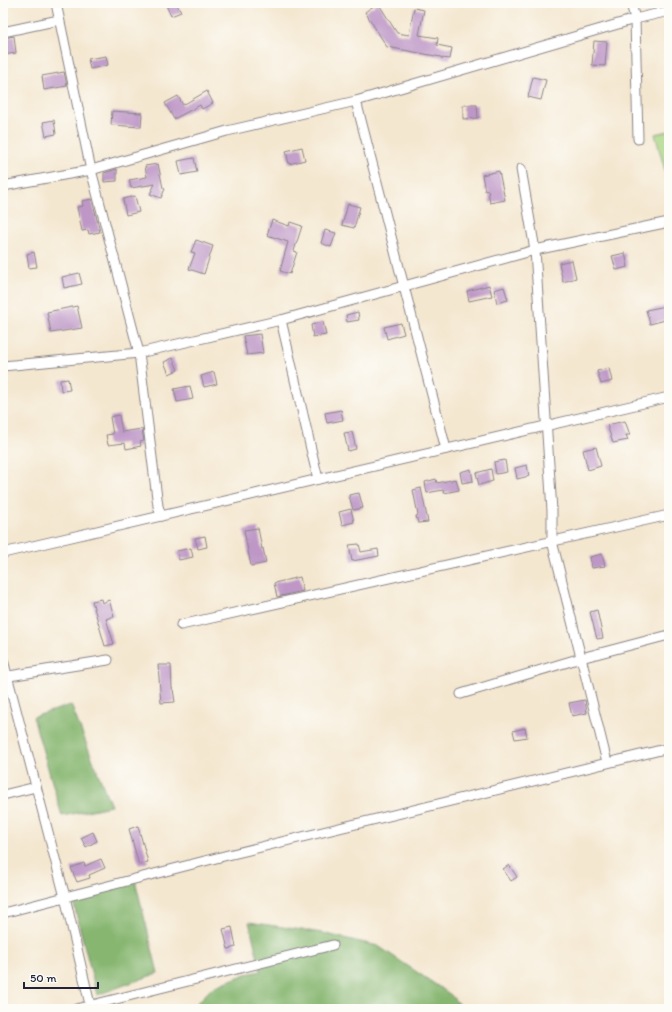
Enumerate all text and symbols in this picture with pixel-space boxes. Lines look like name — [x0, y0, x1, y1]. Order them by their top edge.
scale bar — [24, 964, 98, 990]
text: 50 m — [30, 971, 56, 985]

